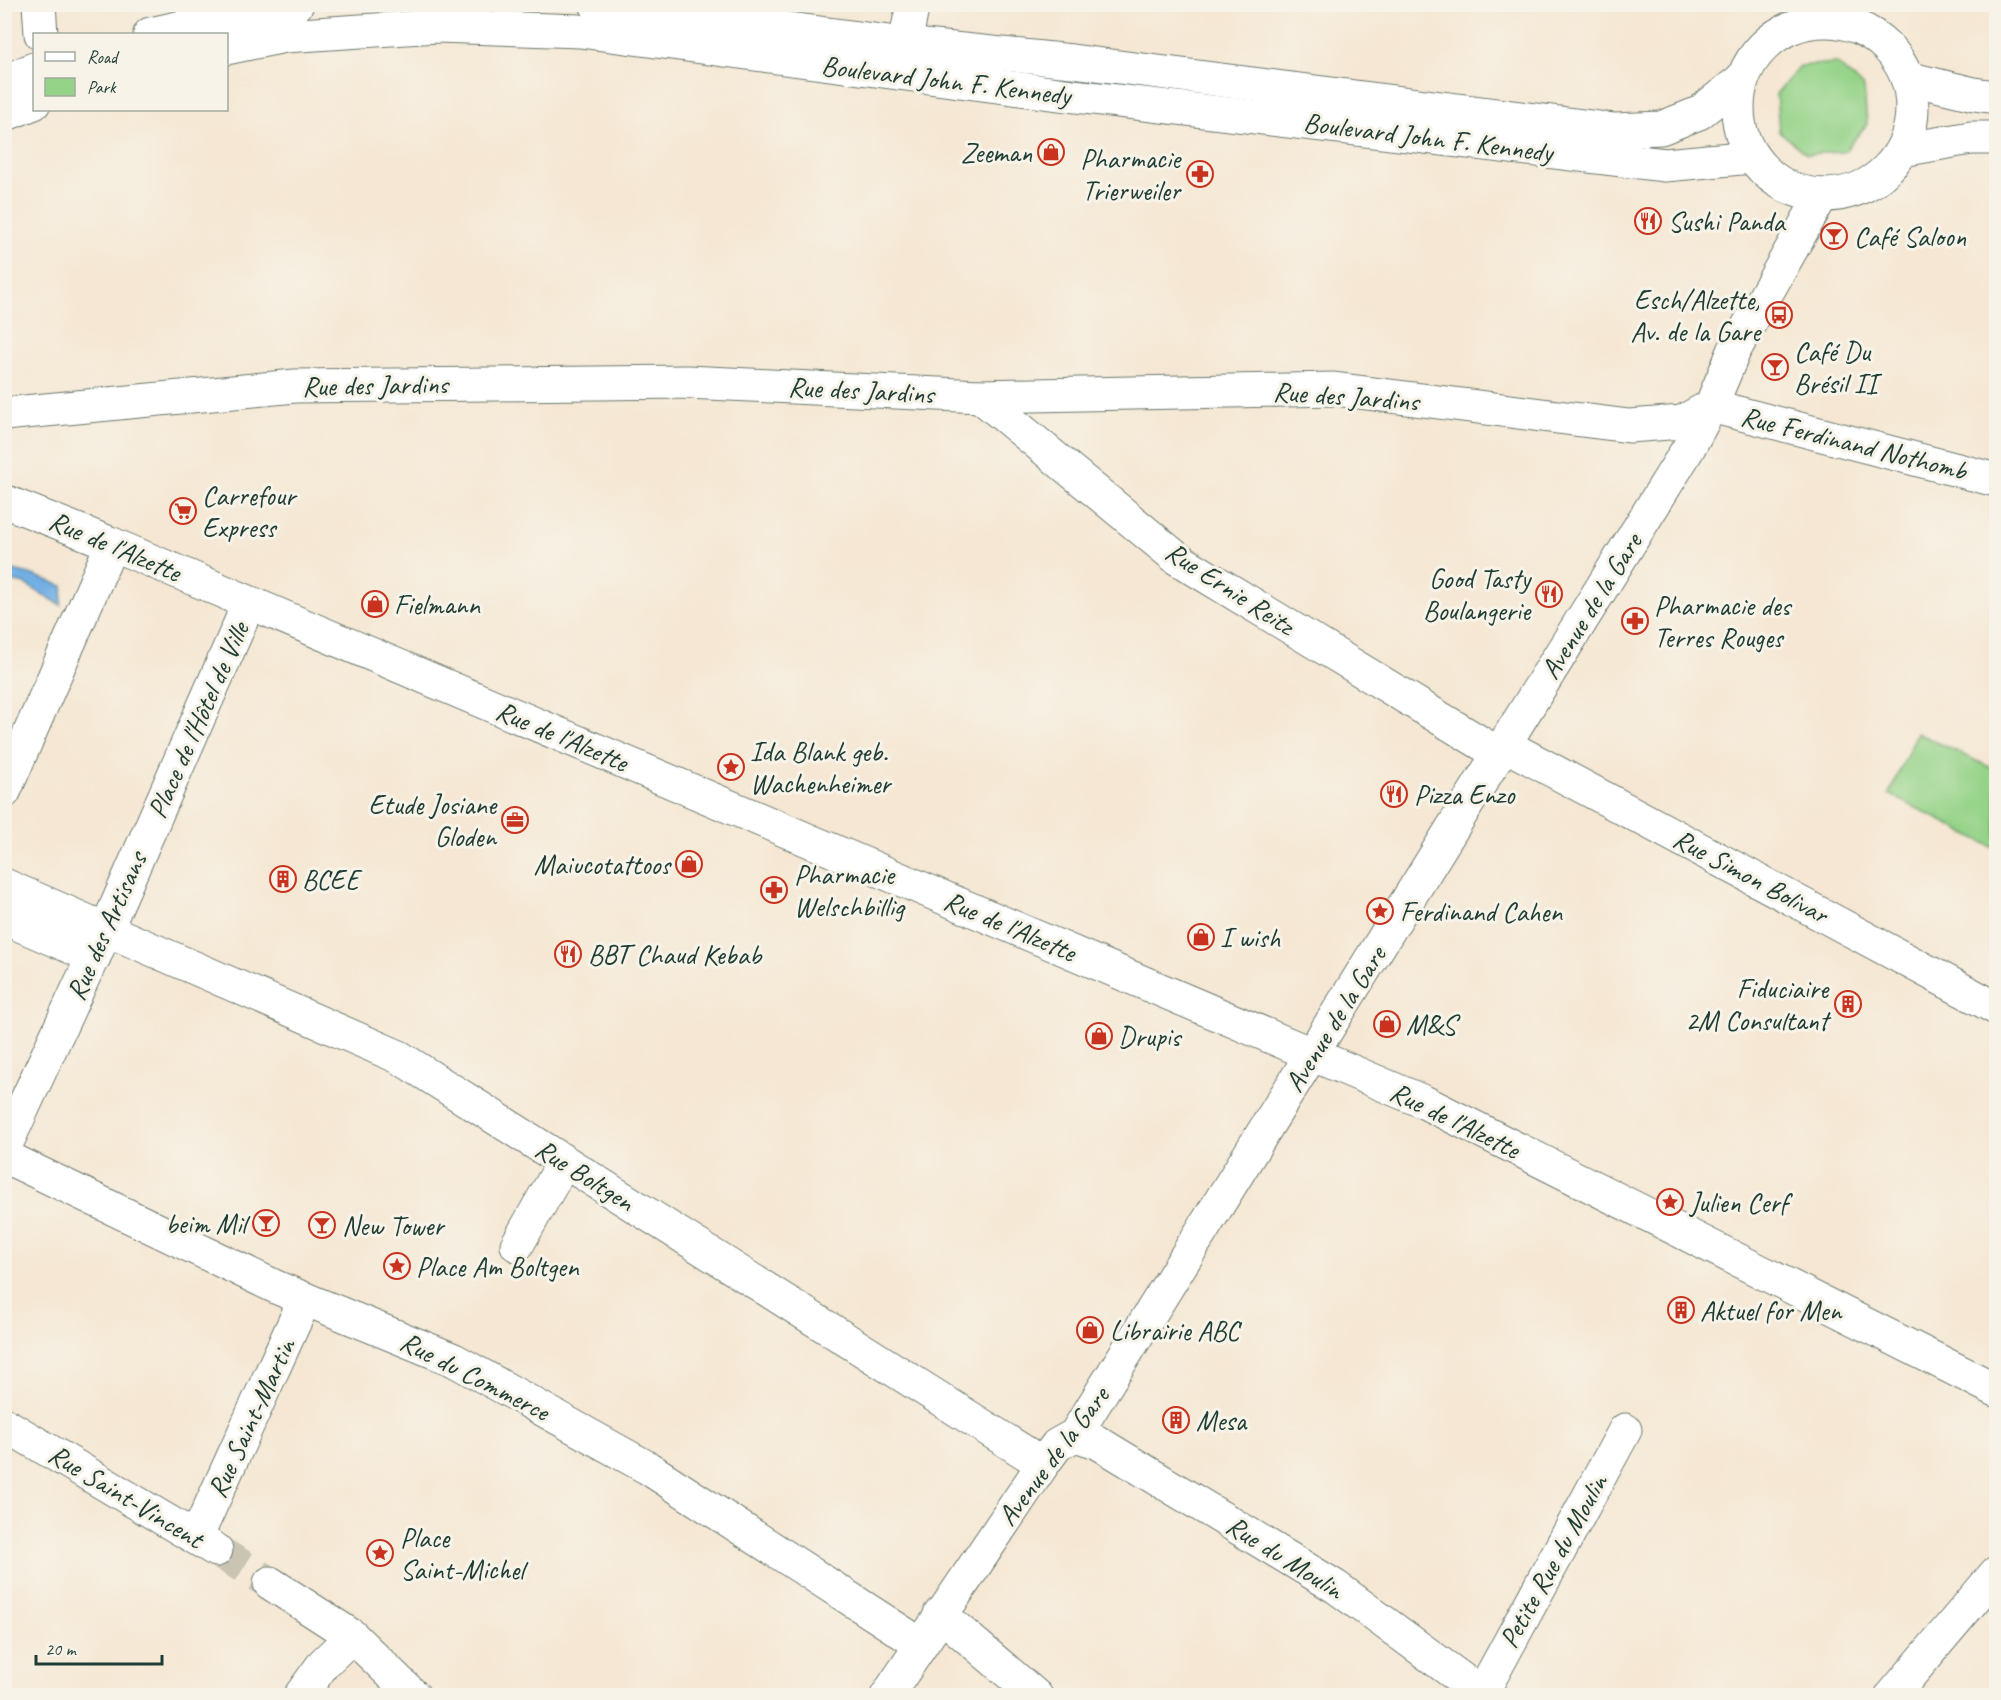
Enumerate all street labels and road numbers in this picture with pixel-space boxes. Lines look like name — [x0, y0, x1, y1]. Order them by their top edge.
street label: Boulevard John F. Kennedy — [819, 47, 1075, 113]
street label: Boulevard John F. Kennedy — [1301, 104, 1557, 170]
street label: Rue des Jardins — [302, 366, 451, 404]
street label: Rue des Jardins — [787, 369, 937, 411]
street label: Rue des Jardins — [1272, 373, 1422, 419]
street label: Rue Ferdinand Nothomb — [1738, 398, 1972, 488]
street label: Rue de l'Alzette — [44, 503, 188, 590]
street label: Avenue de la Gare — [1532, 525, 1651, 685]
street label: Rue Ernie Reitz — [1159, 534, 1303, 644]
street label: Place de l'Hôtel de Ville — [139, 615, 258, 823]
street label: Rue de l'Alzette — [491, 693, 635, 780]
street label: Rue Simon Bolivar — [1668, 821, 1836, 932]
street label: Rue des Artisans — [58, 844, 155, 1006]
street label: Rue de l'Alzette — [939, 883, 1083, 970]
street label: Avenue de la Gare — [1276, 938, 1395, 1098]
street label: Rue de l'Alzette — [1385, 1074, 1527, 1167]
street label: Rue Boltgen — [529, 1131, 642, 1220]
street label: Rue du Commerce — [395, 1323, 557, 1429]
street label: Rue Saint-Martin — [199, 1332, 304, 1503]
street label: Avenue de la Gare — [989, 1378, 1118, 1532]
street label: Rue Saint-Vincent — [42, 1436, 212, 1557]
street label: Petite Rue du Moulin — [1491, 1467, 1616, 1654]
street label: Rue du Moulin — [1220, 1507, 1351, 1607]

